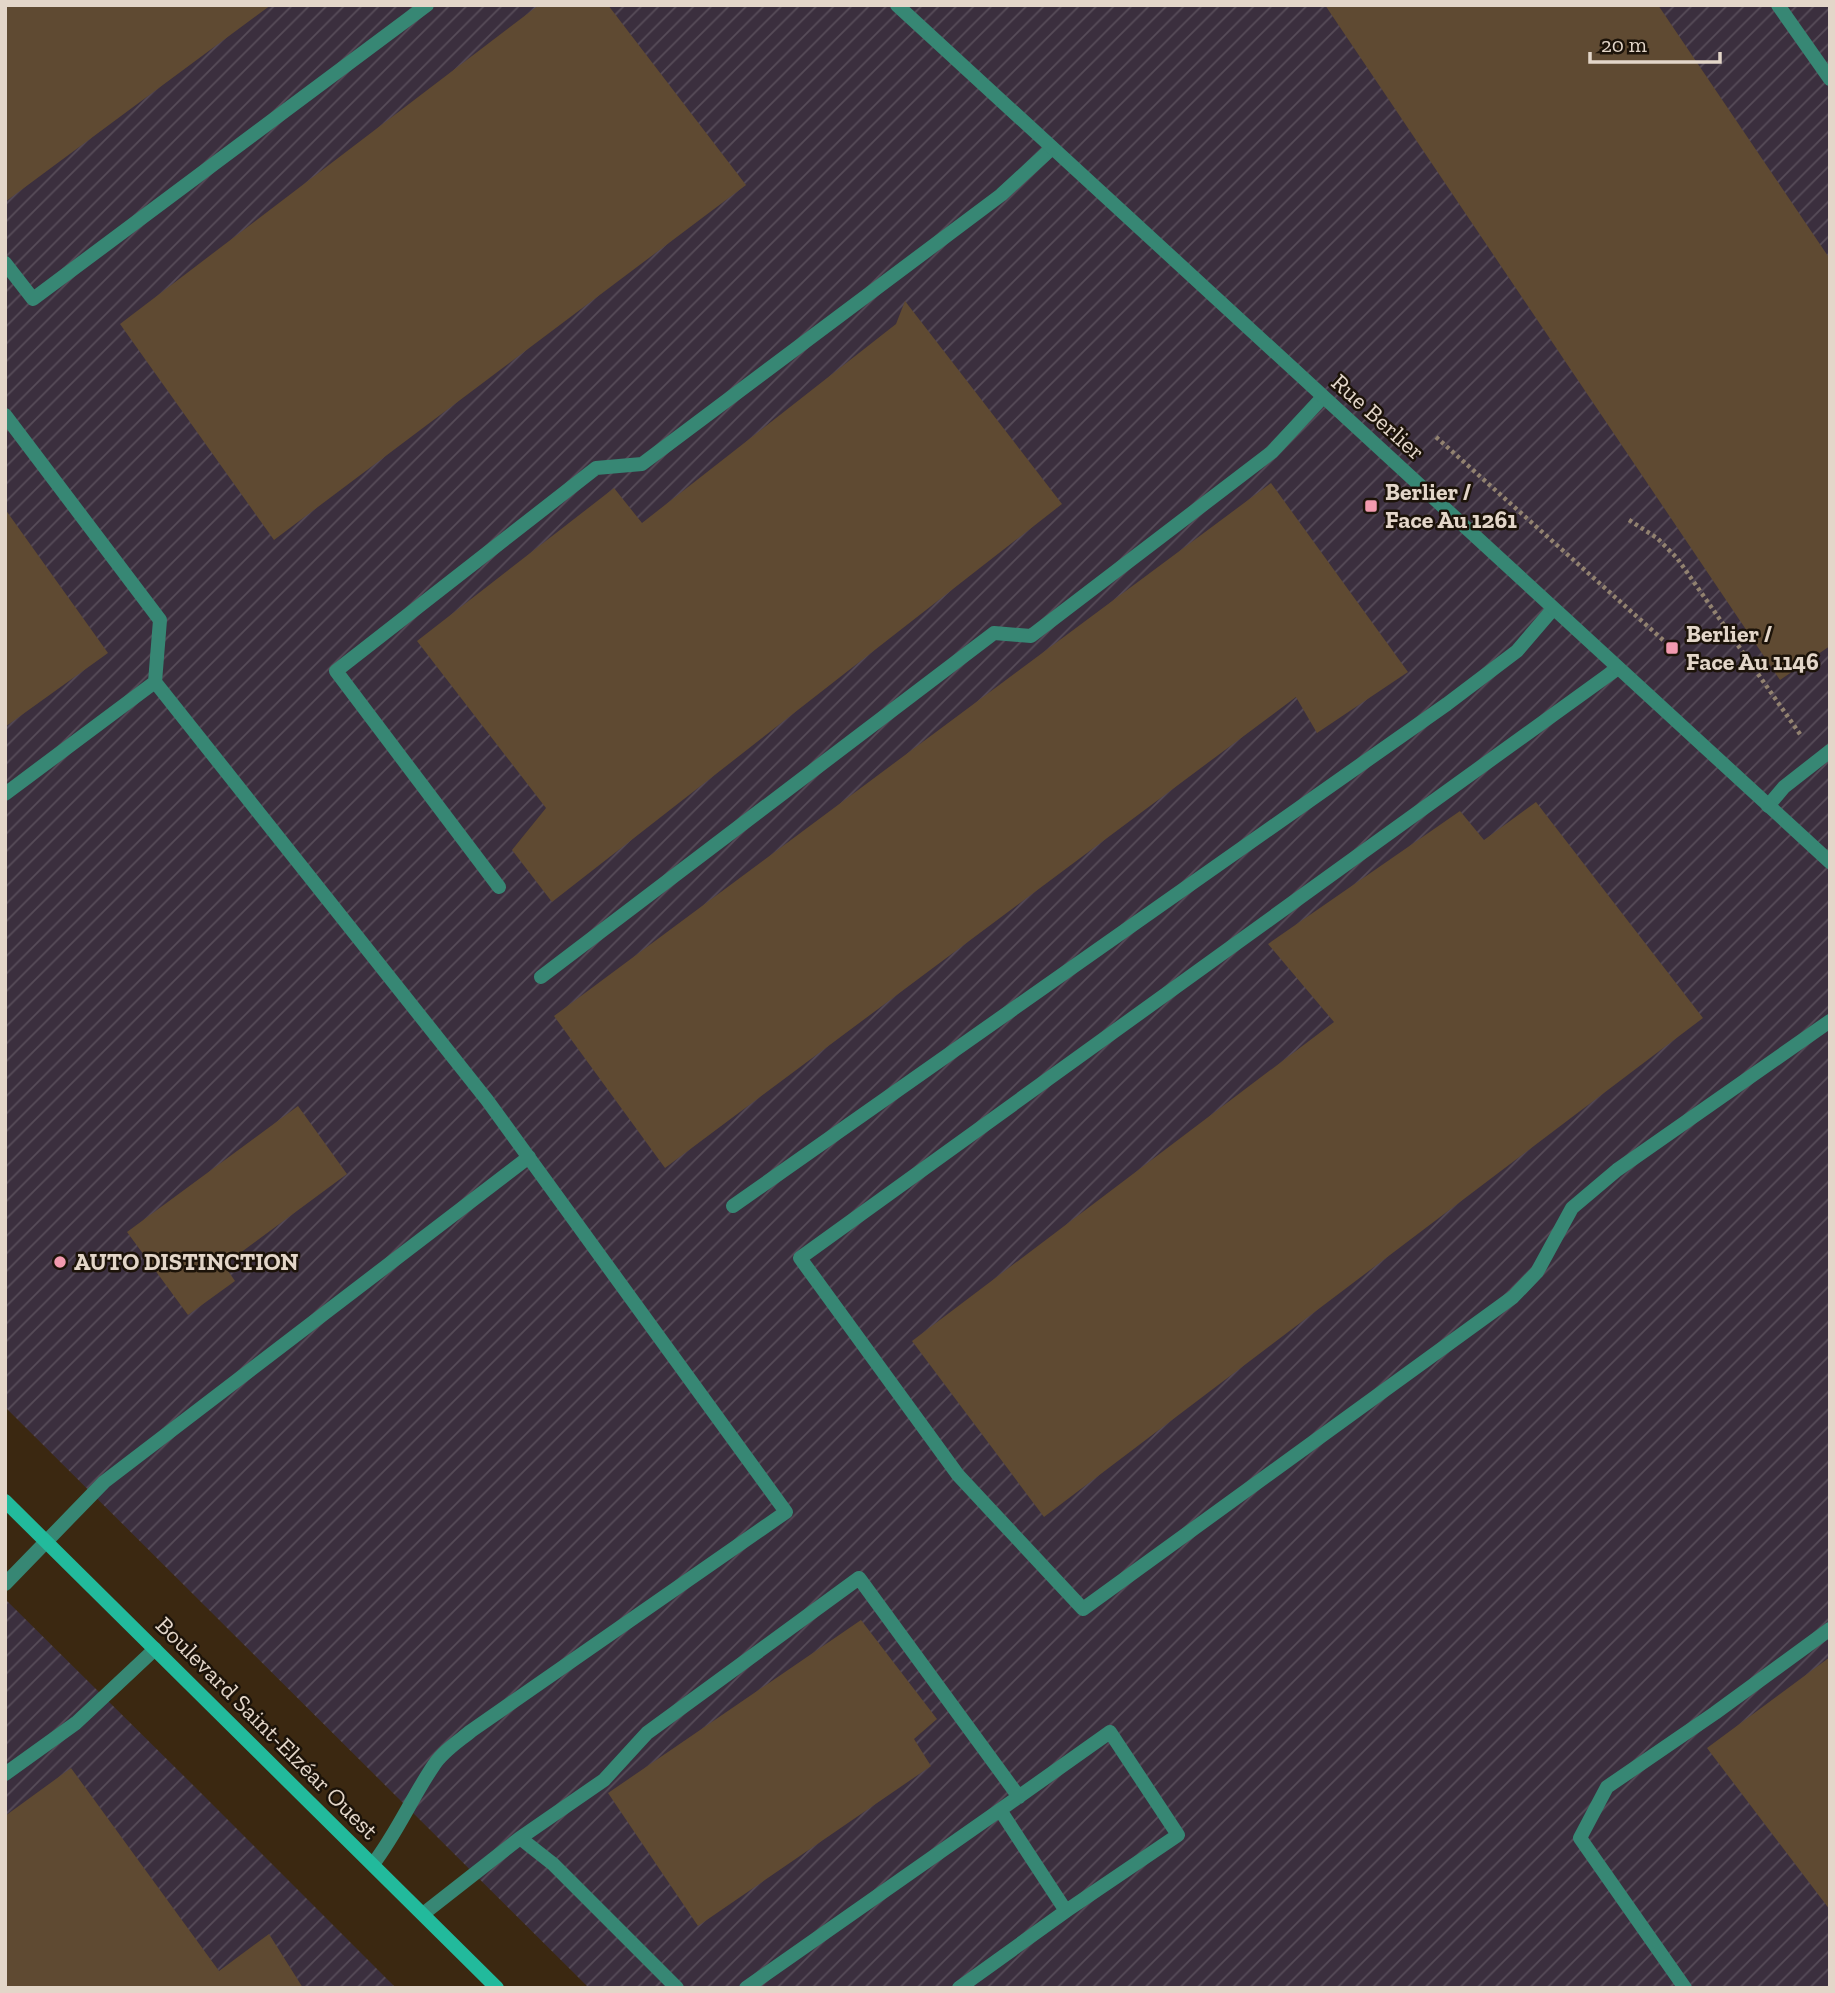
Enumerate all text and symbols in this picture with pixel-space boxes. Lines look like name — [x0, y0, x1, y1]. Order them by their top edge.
scale bar — [1590, 21, 1720, 65]
text: 20 m — [1601, 32, 1647, 57]
street label: Rue Berlier — [1326, 367, 1431, 466]
place label: Berlier / Face Au 1261 — [1385, 477, 1517, 534]
marker: Berlier / Face Au 1261 — [1363, 498, 1379, 514]
place label: Berlier / Face Au 1146 — [1686, 619, 1819, 676]
marker: Berlier / Face Au 1146 — [1664, 640, 1680, 656]
place label: AUTO DISTINCTION — [74, 1247, 299, 1276]
marker: AUTO DISTINCTION — [52, 1254, 68, 1270]
street label: Boulevard Saint-Elzéar Ouest — [150, 1610, 385, 1845]

